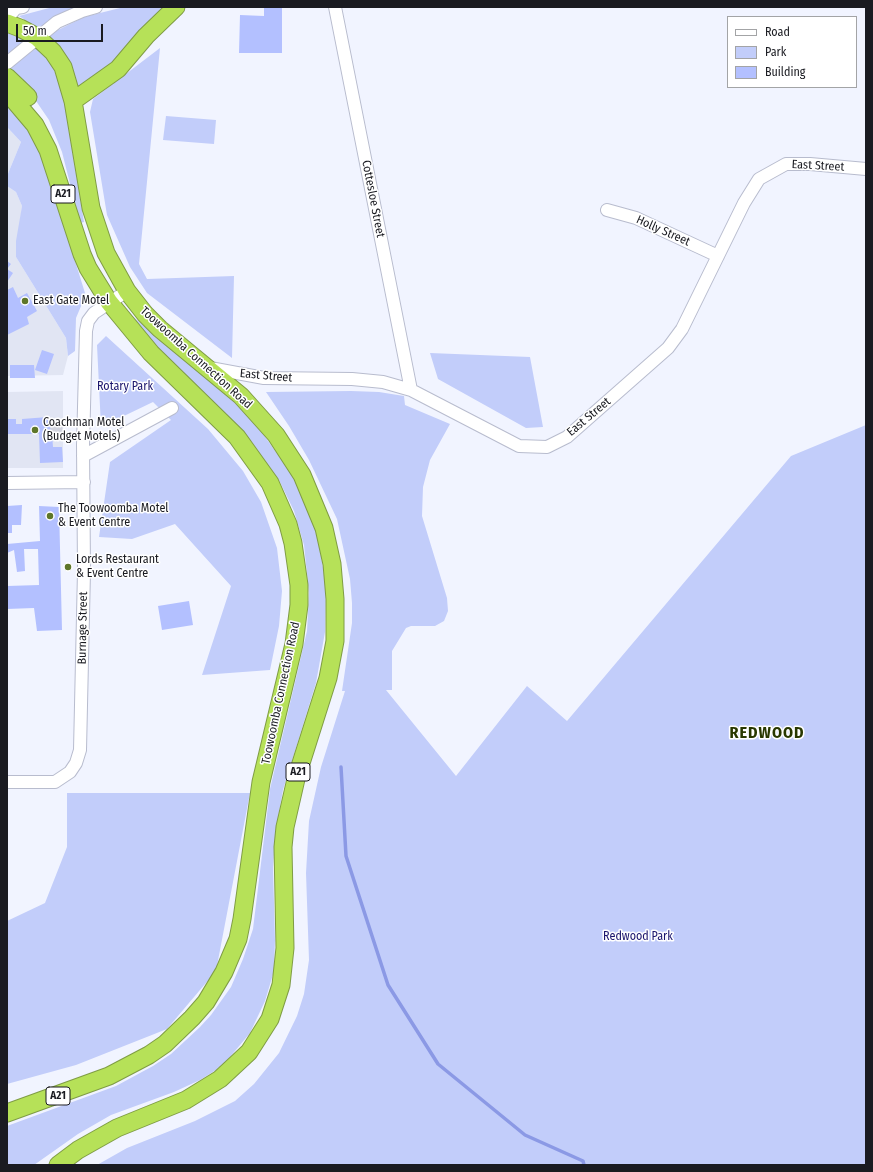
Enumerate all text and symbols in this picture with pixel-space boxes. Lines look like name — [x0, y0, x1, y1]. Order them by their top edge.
scale bar — [18, 16, 105, 42]
legend — [727, 16, 857, 88]
text: 50 m — [23, 24, 47, 38]
text: Road — [765, 25, 790, 39]
text: Park — [765, 45, 786, 59]
text: Building — [765, 65, 805, 79]
street label: East Street — [791, 157, 845, 175]
street label: Cottesloe Street — [358, 159, 388, 239]
road number: A21 — [51, 185, 75, 203]
street label: Holly Street — [634, 213, 692, 249]
place label: East Gate Motel — [33, 294, 109, 308]
marker: East Gate Motel — [20, 296, 30, 306]
street label: Toowoomba Connection Road — [137, 304, 255, 412]
street label: East Street — [239, 367, 293, 385]
park label: Rotary Park — [97, 380, 153, 394]
street label: East Street — [564, 395, 614, 439]
place label: Coachman Motel (Budget Motels) — [43, 416, 124, 444]
marker: Coachman Motel (Budget Motels) — [30, 425, 40, 435]
place label: The Toowoomba Motel & Event Centre — [58, 502, 169, 530]
marker: The Toowoomba Motel & Event Centre — [45, 511, 55, 521]
place label: Lords Restaurant & Event Centre — [76, 553, 159, 581]
marker: Lords Restaurant & Event Centre — [63, 562, 73, 572]
street label: Burnage Street — [75, 591, 91, 665]
street label: Toowoomba Connection Road — [259, 620, 303, 766]
district label: REDWOOD — [729, 724, 805, 744]
road number: A21 — [286, 763, 310, 781]
park label: Redwood Park — [603, 930, 673, 944]
road number: A21 — [46, 1087, 70, 1105]

